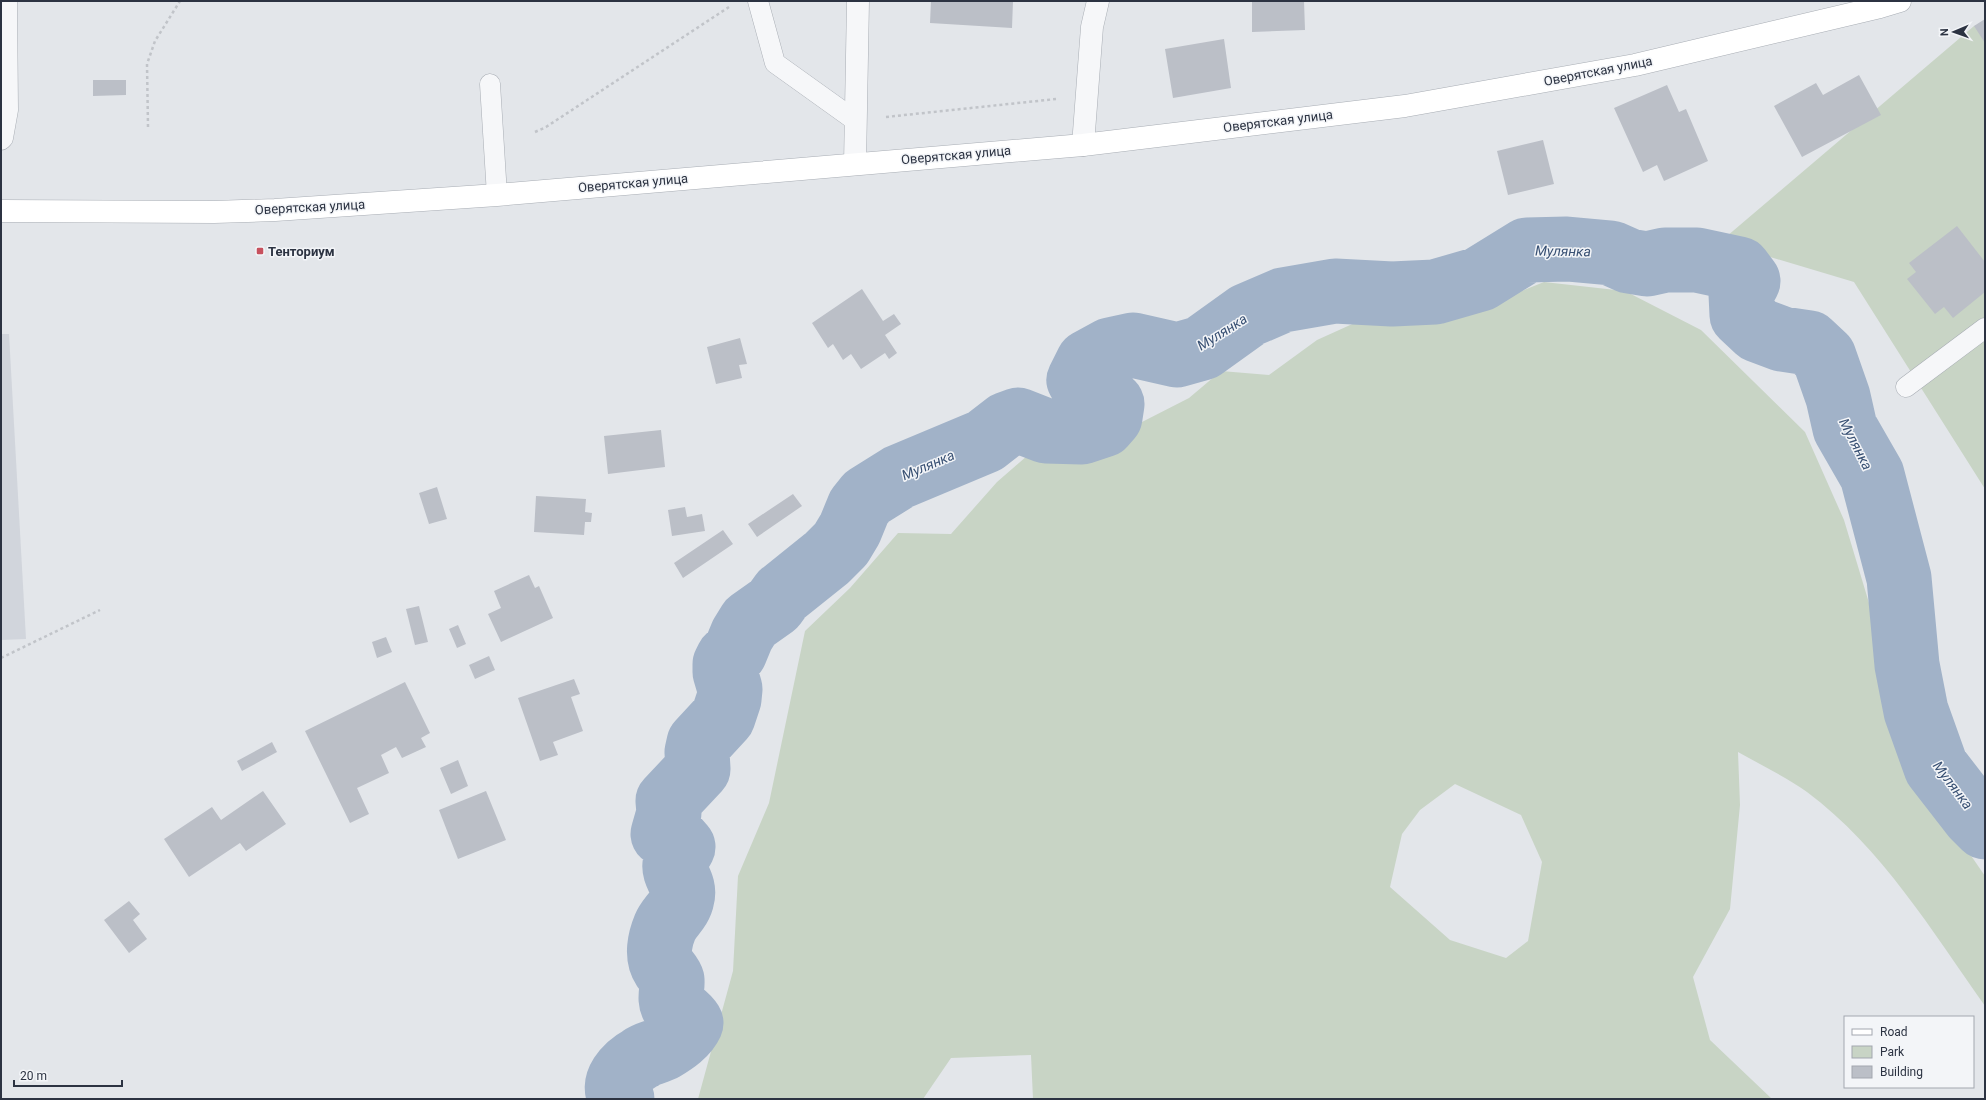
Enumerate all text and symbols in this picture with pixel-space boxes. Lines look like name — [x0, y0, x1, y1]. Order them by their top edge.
north arrow — [1934, 12, 1974, 52]
text: N — [1938, 28, 1951, 36]
street label: Оверятская улица — [1542, 53, 1654, 89]
street label: Оверятская улица — [1222, 107, 1334, 135]
street label: Оверятская улица — [900, 143, 1012, 167]
street label: Оверятская улица — [577, 171, 689, 195]
street label: Оверятская улица — [254, 197, 366, 217]
water label: Мулянка — [1535, 243, 1591, 259]
place label: Тенториум — [268, 244, 335, 259]
marker: Тенториум — [255, 246, 265, 256]
water label: Мулянка — [1194, 310, 1250, 354]
water label: Мулянка — [1836, 415, 1876, 473]
water label: Мулянка — [899, 447, 957, 483]
water label: Мулянка — [1930, 758, 1976, 812]
legend — [1844, 1016, 1974, 1088]
text: Road — [1880, 1025, 1908, 1039]
text: Park — [1880, 1045, 1905, 1059]
scale bar — [14, 1062, 122, 1088]
text: Building — [1880, 1065, 1923, 1079]
text: 20 m — [20, 1069, 47, 1083]

